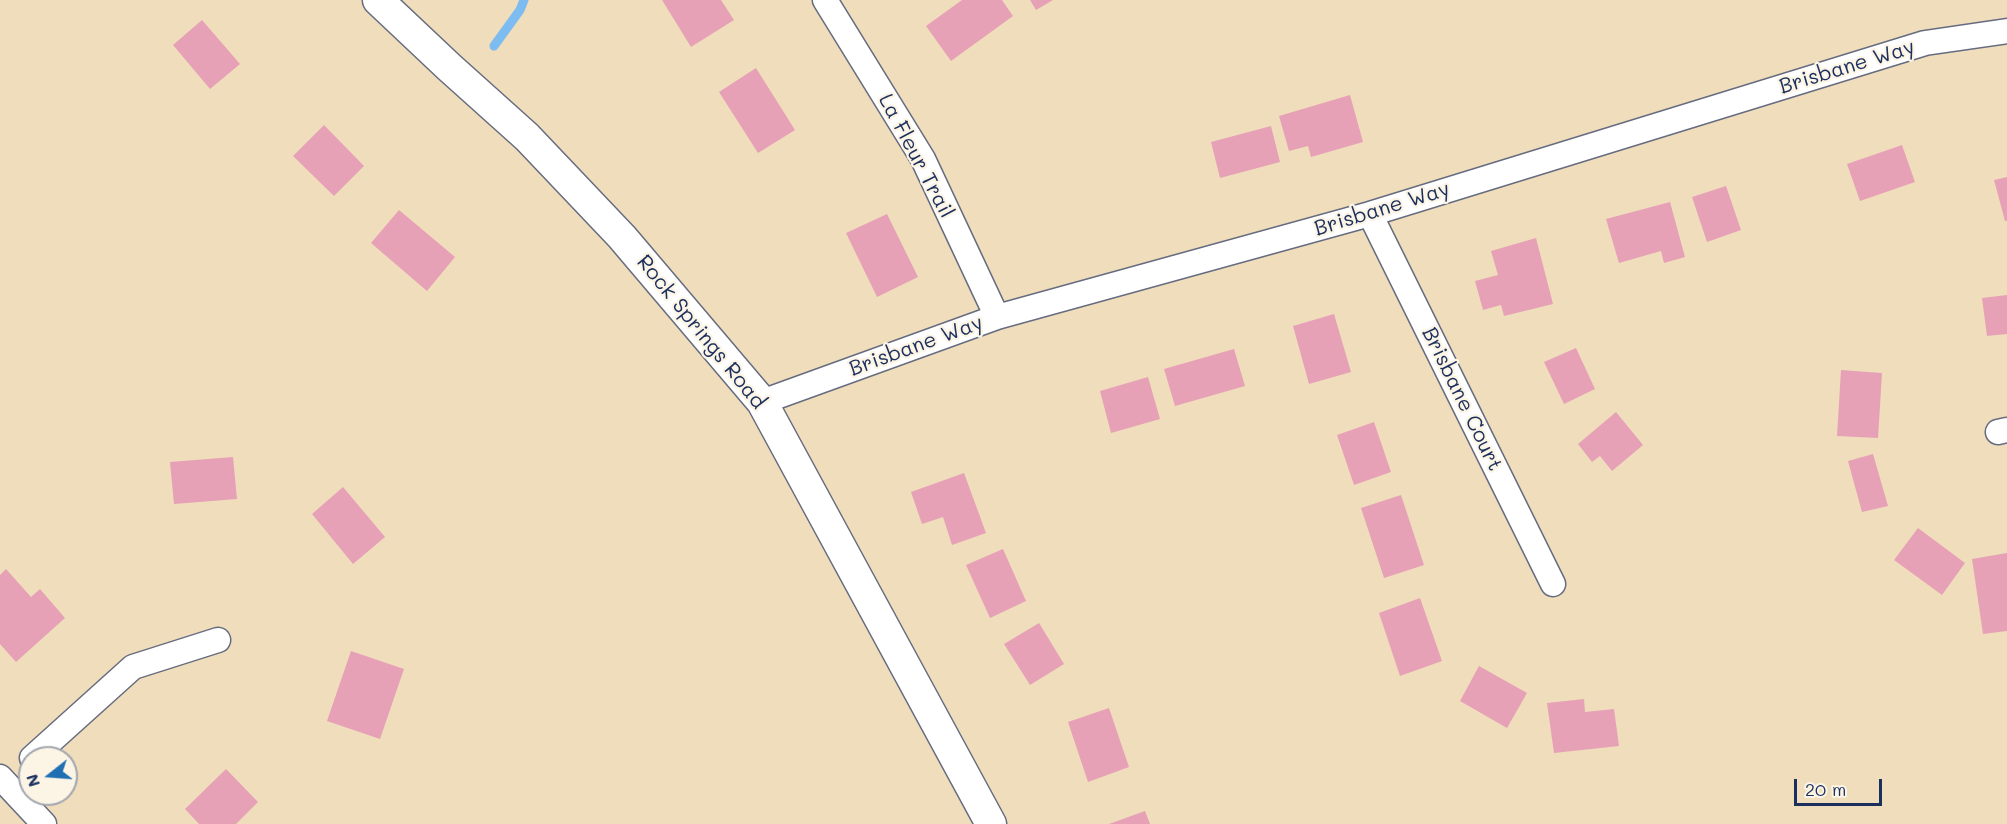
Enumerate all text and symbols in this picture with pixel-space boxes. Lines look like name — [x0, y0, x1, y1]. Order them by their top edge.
street label: Brisbane Way — [1776, 34, 1918, 100]
street label: La Fleur Trail — [873, 90, 959, 222]
street label: Brisbane Way — [1311, 176, 1453, 242]
street label: Rock Springs Road — [631, 250, 771, 414]
street label: Brisbane Way — [846, 310, 986, 382]
street label: Brisbane Court — [1416, 323, 1508, 475]
north arrow — [18, 746, 78, 806]
scale bar — [1797, 767, 1886, 805]
text: N — [20, 772, 44, 790]
text: 20 m — [1805, 777, 1846, 801]

